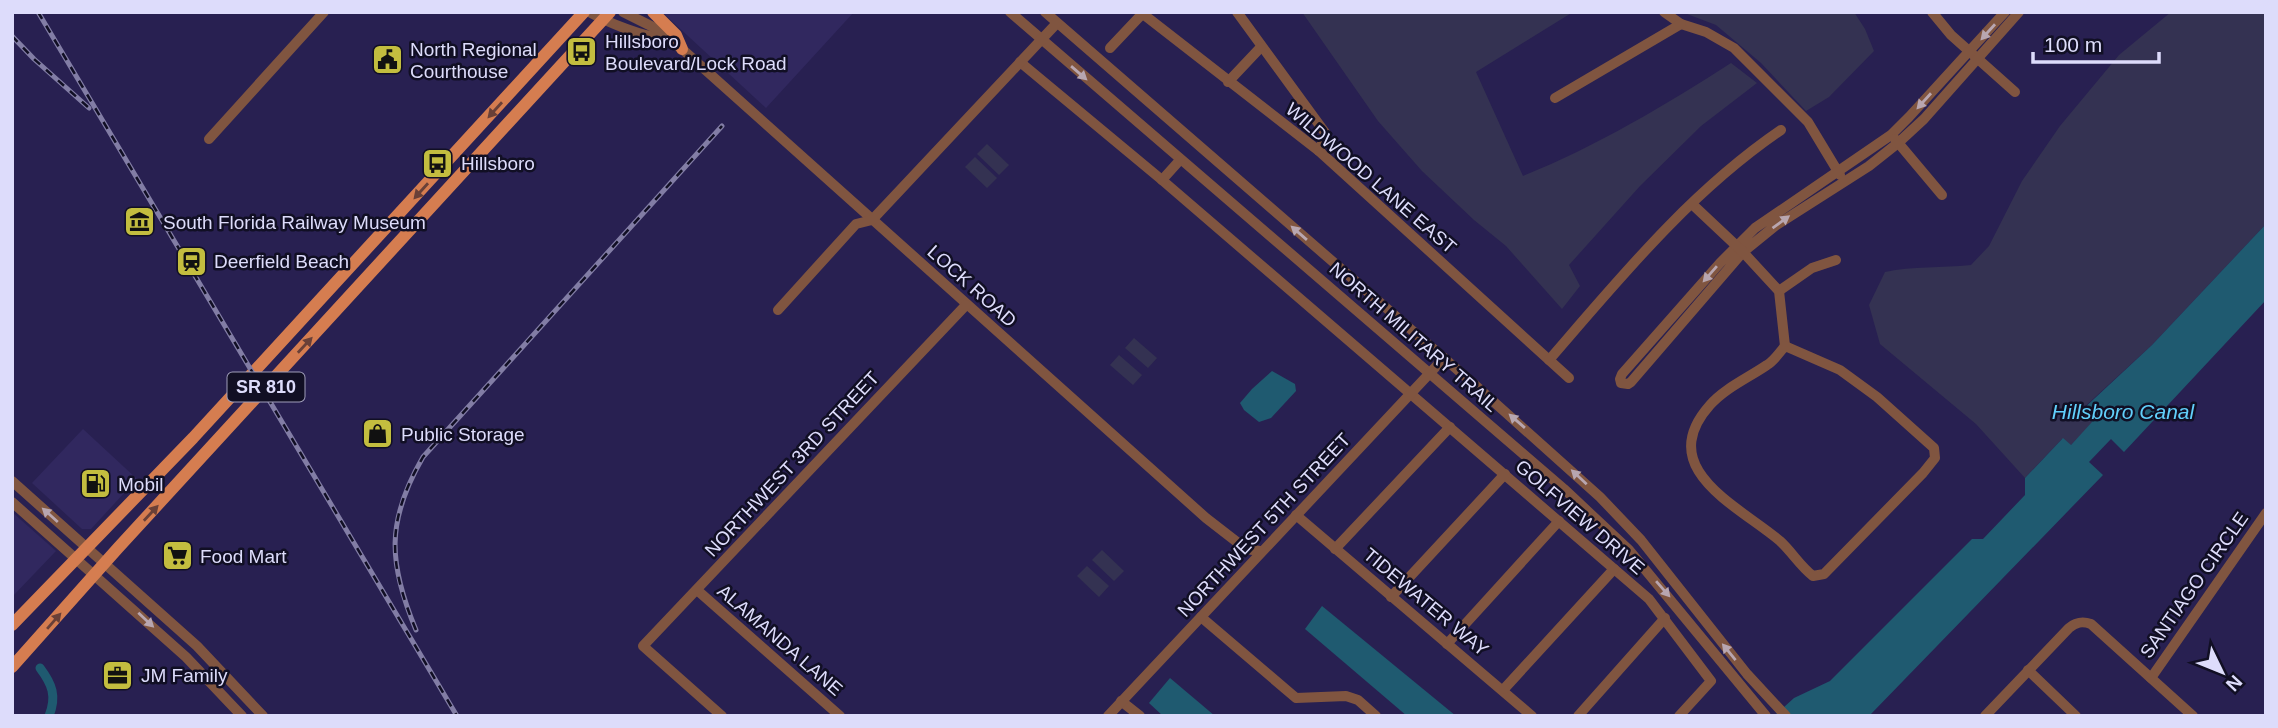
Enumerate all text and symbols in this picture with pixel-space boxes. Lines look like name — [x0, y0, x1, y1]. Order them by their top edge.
scale bar — [2033, 21, 2159, 65]
one-way arrow — [1980, 23, 1996, 41]
place label: Hillsboro Boulevard/Lock Road — [605, 31, 787, 74]
text: 100 m — [2044, 33, 2102, 56]
bus stop icon: Hillsboro Boulevard/Lock Road — [565, 35, 599, 69]
place label: North Regional Courthouse — [410, 39, 537, 82]
public building icon: North Regional Courthouse — [370, 43, 404, 77]
one-way arrow — [1071, 65, 1088, 80]
one-way arrow — [1916, 92, 1932, 110]
street label: WILDWOOD LANE EAST — [1282, 98, 1461, 258]
one-way arrow — [487, 101, 503, 119]
bus stop icon: Hillsboro — [421, 146, 455, 180]
place label: Hillsboro — [461, 153, 535, 174]
one-way arrow — [413, 182, 429, 200]
museum icon: South Florida Railway Museum — [123, 205, 157, 239]
place label: South Florida Railway Museum — [163, 212, 426, 233]
one-way arrow — [1772, 215, 1790, 229]
one-way arrow — [1291, 226, 1308, 241]
street label: LOCK ROAD — [923, 241, 1021, 331]
station icon: Deerfield Beach — [174, 244, 208, 278]
place label: Deerfield Beach — [214, 251, 349, 272]
street label: NORTH MILITARY TRAIL — [1325, 258, 1503, 416]
one-way arrow — [1702, 265, 1718, 283]
one-way arrow — [297, 336, 313, 354]
street label: NORTHWEST 3RD STREET — [701, 367, 884, 561]
road number: SR 810 — [228, 372, 304, 402]
water label: Hillsboro Canal — [2052, 400, 2196, 423]
one-way arrow — [1508, 414, 1525, 429]
shop icon: Public Storage — [361, 417, 395, 451]
place label: Public Storage — [401, 424, 525, 445]
street label: NORTHWEST 5TH STREET — [1173, 429, 1355, 621]
street label: GOLFVIEW DRIVE — [1511, 455, 1649, 579]
fuel station icon: Mobil — [78, 467, 112, 501]
one-way arrow — [1571, 470, 1588, 486]
place label: Mobil — [118, 474, 163, 495]
one-way arrow — [142, 505, 158, 522]
one-way arrow — [42, 507, 59, 523]
street label: SANTIAGO CIRCLE — [2136, 508, 2252, 662]
supermarket icon: Food Mart — [160, 539, 194, 573]
street label: TIDEWATER WAY — [1359, 544, 1493, 660]
place label: Food Mart — [200, 546, 287, 567]
street label: ALAMANDA LANE — [713, 580, 847, 700]
one-way arrow — [1655, 580, 1670, 597]
one-way arrow — [137, 611, 154, 627]
one-way arrow — [45, 612, 61, 629]
north arrow — [2187, 637, 2257, 707]
one-way arrow — [1722, 644, 1737, 662]
office icon: JM Family — [101, 658, 135, 692]
place label: JM Family — [141, 665, 228, 686]
text: N — [2222, 671, 2246, 695]

